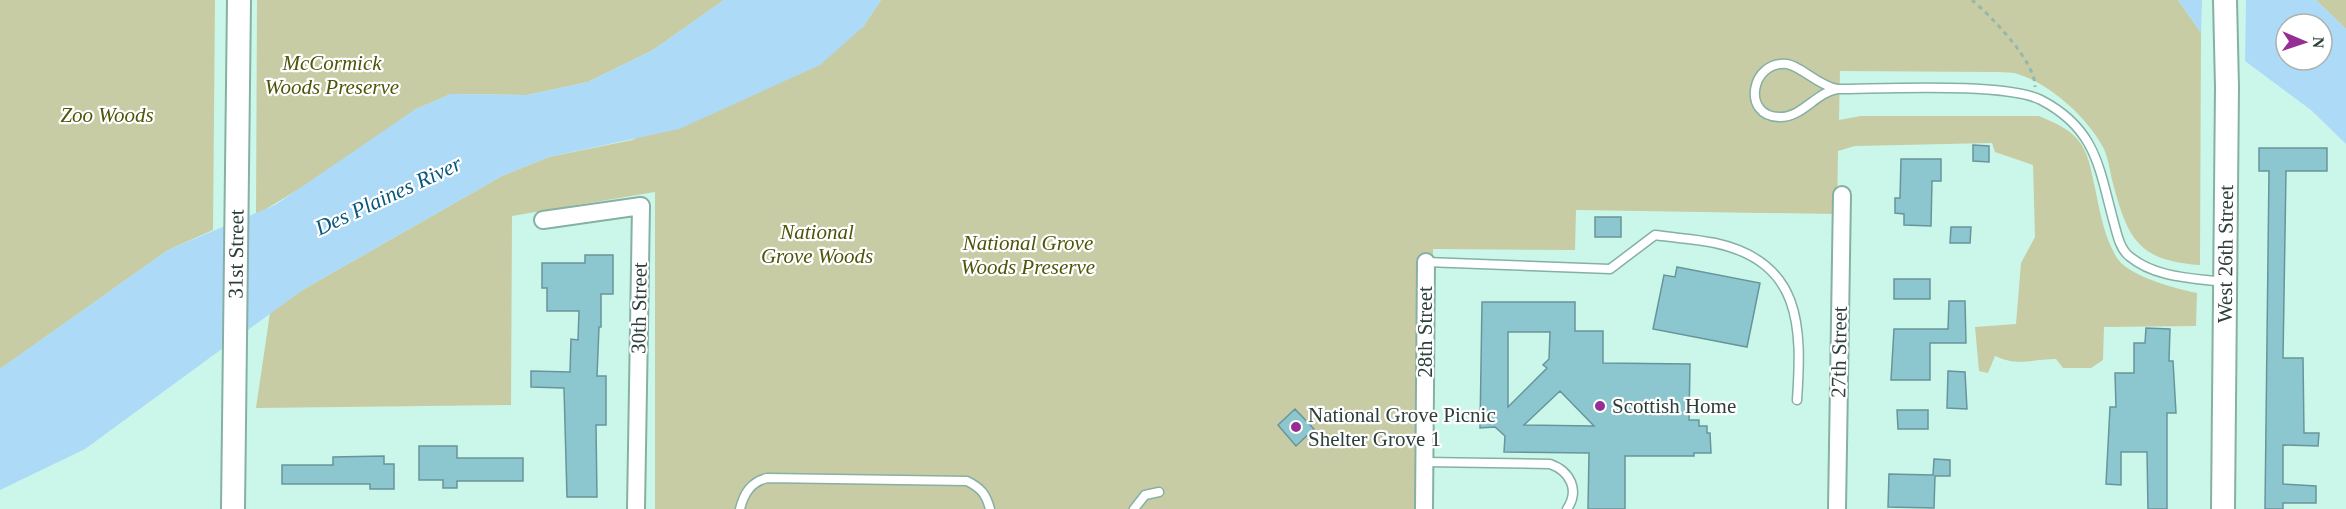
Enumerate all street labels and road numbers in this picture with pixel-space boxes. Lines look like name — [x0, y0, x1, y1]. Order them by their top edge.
street label: West 26th Street — [2213, 185, 2238, 323]
street label: 31st Street — [223, 209, 249, 299]
street label: 30th Street — [626, 262, 652, 354]
street label: 28th Street — [1413, 286, 1437, 378]
street label: 27th Street — [1826, 306, 1852, 398]

